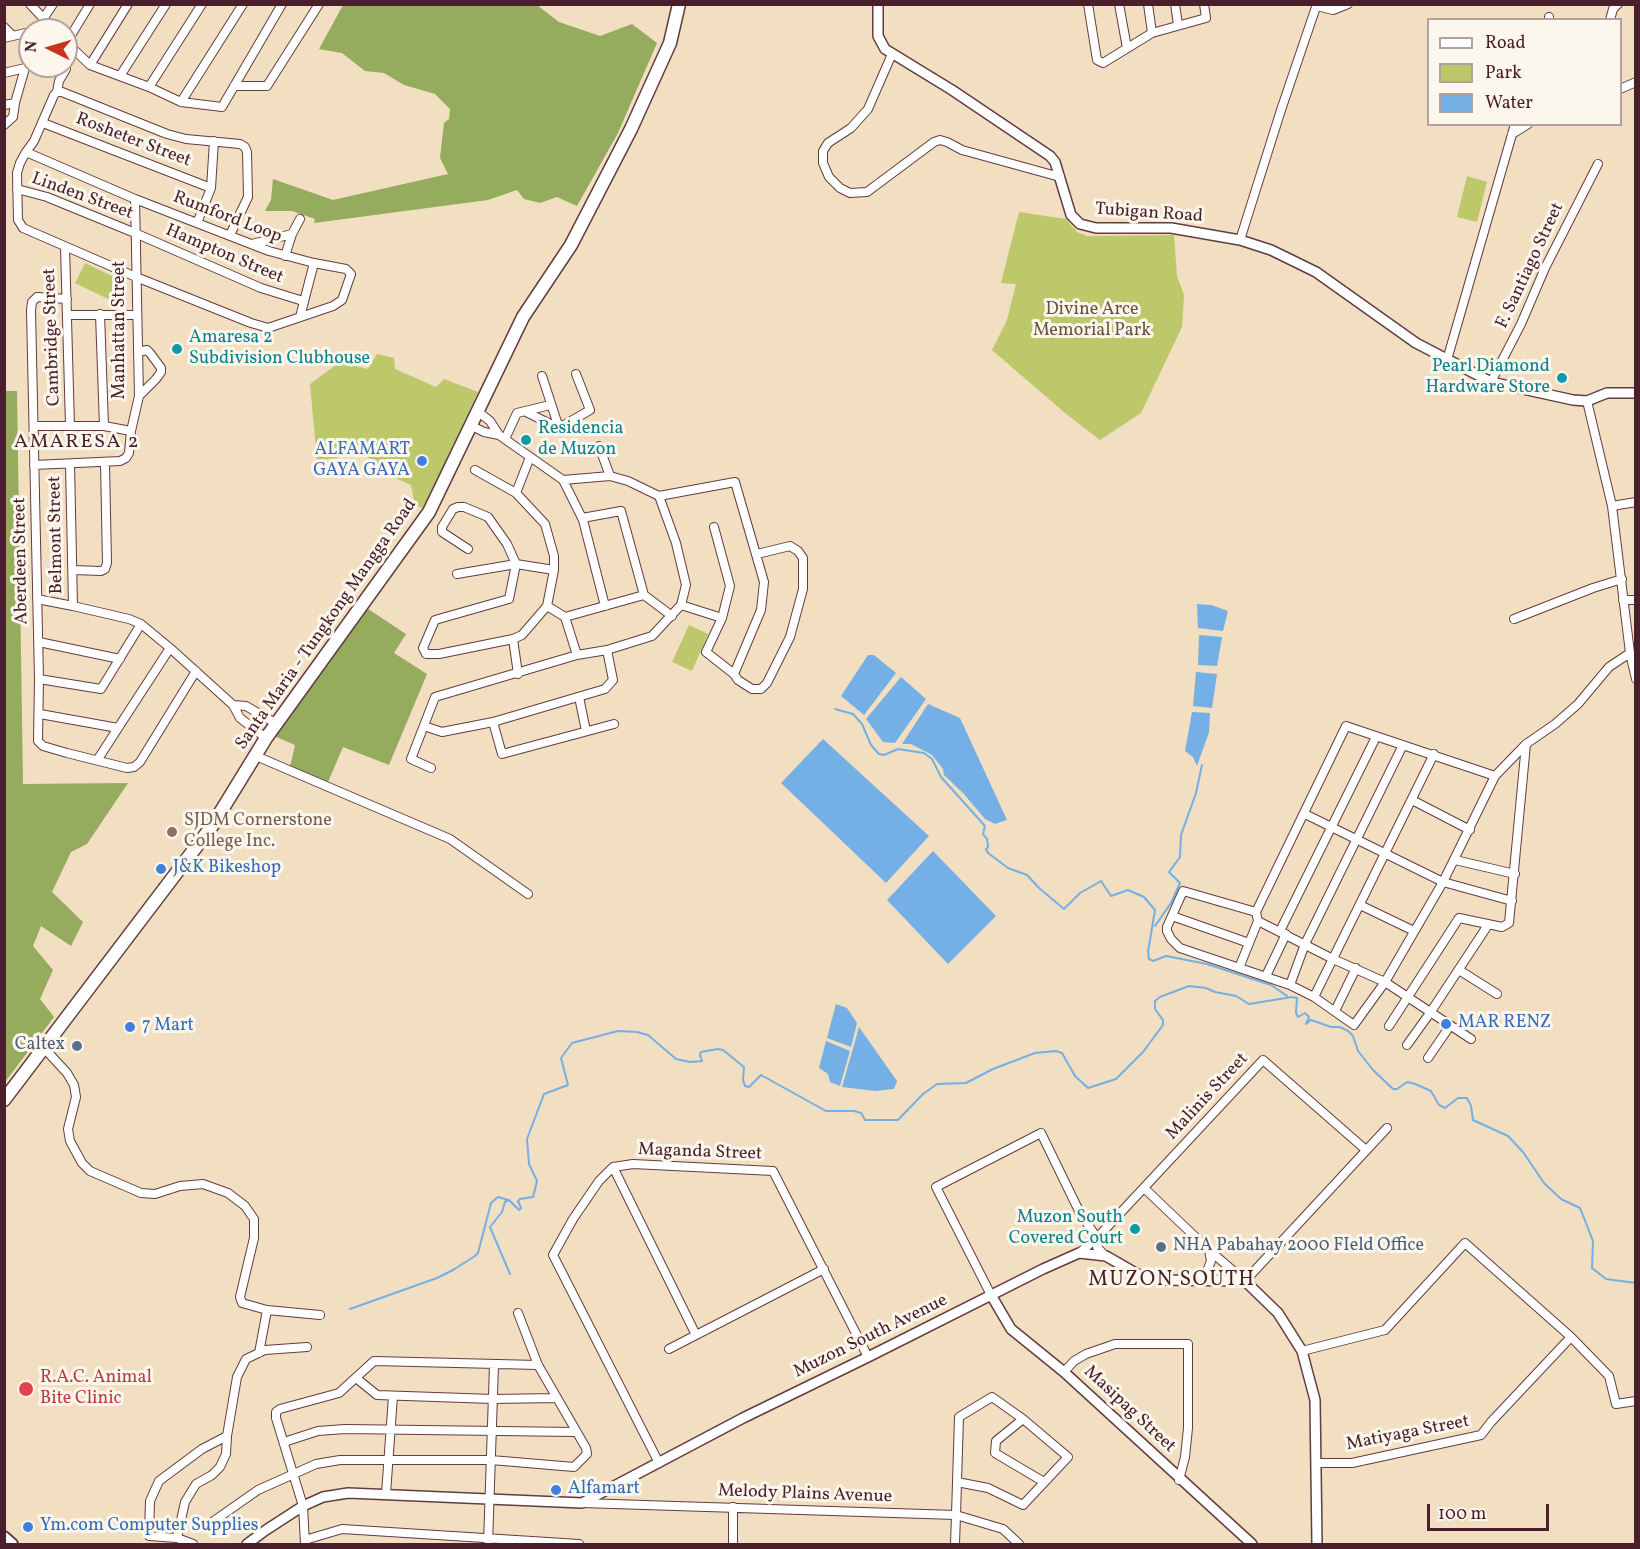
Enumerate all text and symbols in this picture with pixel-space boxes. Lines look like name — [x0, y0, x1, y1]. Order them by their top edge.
north arrow — [18, 18, 78, 78]
legend — [1427, 18, 1622, 126]
text: Road — [1485, 31, 1526, 56]
text: N — [21, 40, 44, 53]
text: Park — [1485, 61, 1522, 86]
text: Water — [1485, 91, 1533, 116]
street label: Rosheter Street — [72, 109, 194, 173]
street label: Linden Street — [28, 169, 136, 225]
street label: Rumford Loop — [169, 187, 285, 249]
street label: Tubigan Road — [1094, 199, 1204, 229]
street label: F. Santiago Street — [1492, 199, 1570, 333]
street label: Hampton Street — [162, 220, 286, 290]
street label: Manhattan Street — [110, 261, 132, 399]
street label: Cambridge Street — [40, 268, 66, 406]
park label: Divine Arce Memorial Park — [1033, 300, 1151, 342]
place label: Amaresa 2 Subdivision Clubhouse — [189, 328, 370, 370]
marker: Amaresa 2 Subdivision Clubhouse — [170, 342, 184, 356]
place label: Pearl Diamond Hardware Store — [1425, 357, 1550, 400]
marker: Pearl Diamond Hardware Store — [1555, 371, 1569, 385]
place label: Residencia de Muzon — [538, 419, 623, 462]
district label: AMARESA 2 — [14, 431, 140, 455]
marker: Residencia de Muzon — [519, 433, 533, 447]
place label: ALFAMART GAYA GAYA — [313, 440, 410, 482]
marker: ALFAMART GAYA GAYA — [415, 454, 429, 468]
street label: Belmont Street — [45, 476, 69, 594]
street label: Santa Maria - Tungkong Mangga Road — [232, 495, 422, 755]
street label: Aberdeen Street — [10, 497, 34, 625]
place label: SJDM Cornerstone College Inc. — [184, 811, 332, 854]
marker: SJDM Cornerstone College Inc. — [165, 825, 179, 839]
place label: J&K Bikeshop — [173, 858, 281, 880]
marker: J&K Bikeshop — [154, 862, 168, 876]
place label: MAR RENZ — [1458, 1013, 1551, 1035]
place label: 7 Mart — [142, 1016, 194, 1038]
marker: MAR RENZ — [1439, 1017, 1453, 1031]
marker: 7 Mart — [123, 1020, 137, 1034]
place label: Caltex — [15, 1035, 65, 1057]
marker: Caltex — [70, 1039, 84, 1053]
street label: Malinis Street — [1162, 1049, 1254, 1145]
street label: Maganda Street — [637, 1140, 763, 1166]
place label: Muzon South Covered Court — [1009, 1208, 1123, 1250]
marker: Muzon South Covered Court — [1128, 1222, 1142, 1236]
place label: NHA Pabahay 2000 FIeld Office — [1173, 1236, 1424, 1258]
marker: NHA Pabahay 2000 FIeld Office — [1154, 1240, 1168, 1254]
district label: MUZON SOUTH — [1088, 1268, 1256, 1294]
street label: Muzon South Avenue — [790, 1290, 952, 1384]
street label: Masipag Street — [1078, 1362, 1180, 1458]
place label: R.A.C. Animal Bite Clinic — [40, 1368, 152, 1410]
marker: R.A.C. Animal Bite Clinic — [17, 1380, 35, 1398]
street label: Matiyaga Street — [1345, 1411, 1471, 1457]
place label: Alfamart — [568, 1479, 640, 1501]
street label: Melody Plains Avenue — [717, 1481, 893, 1509]
marker: Alfamart — [549, 1483, 563, 1497]
scale bar — [1430, 1492, 1552, 1530]
text: 100 m — [1438, 1502, 1487, 1527]
place label: Ym.com Computer Supplies — [40, 1516, 259, 1538]
marker: Ym.com Computer Supplies — [21, 1520, 35, 1534]

